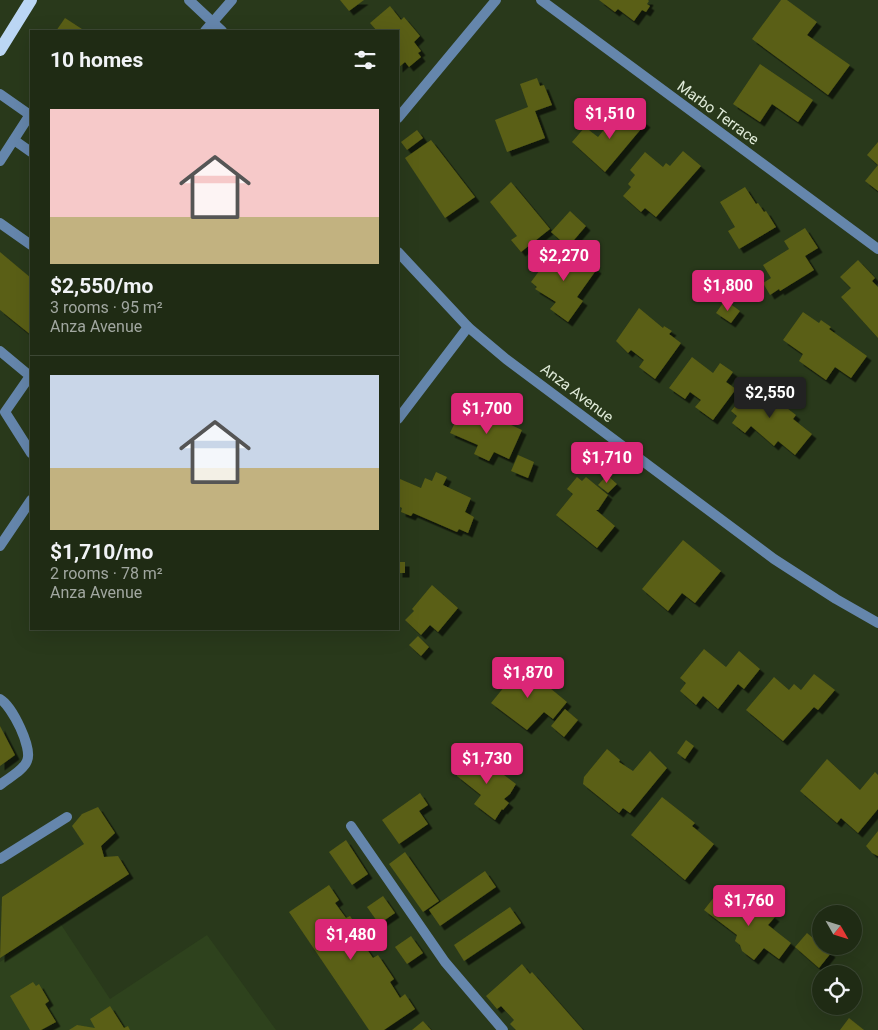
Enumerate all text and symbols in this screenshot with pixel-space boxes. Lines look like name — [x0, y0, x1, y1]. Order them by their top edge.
icon: filters — [351, 46, 379, 74]
text: 10 homes — [50, 48, 143, 72]
street label: Marbo Terrace — [674, 77, 762, 149]
pin: $1,510 — [569, 98, 651, 140]
text: $1,510 — [585, 104, 635, 123]
icon: home — [170, 142, 260, 232]
pin: $2,270 — [523, 240, 605, 282]
text: $2,270 — [539, 246, 589, 265]
pin: $1,800 — [687, 270, 769, 312]
text: $2,550/mo — [50, 274, 153, 298]
text: $1,800 — [703, 276, 753, 295]
text: 3 rooms · 95 m² — [50, 298, 163, 317]
text: Anza Avenue — [50, 317, 142, 336]
street label: Anza Avenue — [537, 360, 617, 426]
pin: $2,550 — [729, 376, 811, 419]
text: $2,550 — [745, 383, 795, 402]
pin: $1,700 — [446, 392, 528, 435]
text: $1,700 — [462, 399, 512, 418]
icon: home — [170, 407, 260, 497]
pin: $1,710 — [566, 442, 648, 484]
text: $1,710 — [582, 448, 632, 467]
text: $1,710/mo — [50, 540, 153, 564]
text: 2 rooms · 78 m² — [50, 564, 163, 583]
text: Anza Avenue — [50, 583, 142, 602]
pin: $1,870 — [487, 656, 569, 699]
text: $1,870 — [503, 663, 553, 682]
pin: $1,730 — [446, 742, 528, 785]
text: $1,730 — [462, 749, 512, 768]
pin: $1,760 — [708, 884, 790, 927]
text: $1,760 — [724, 891, 774, 910]
north arrow — [812, 905, 862, 955]
map controls — [812, 905, 862, 1015]
pin: $1,480 — [310, 918, 392, 961]
text: $1,480 — [326, 925, 376, 944]
button: locate — [812, 965, 862, 1015]

